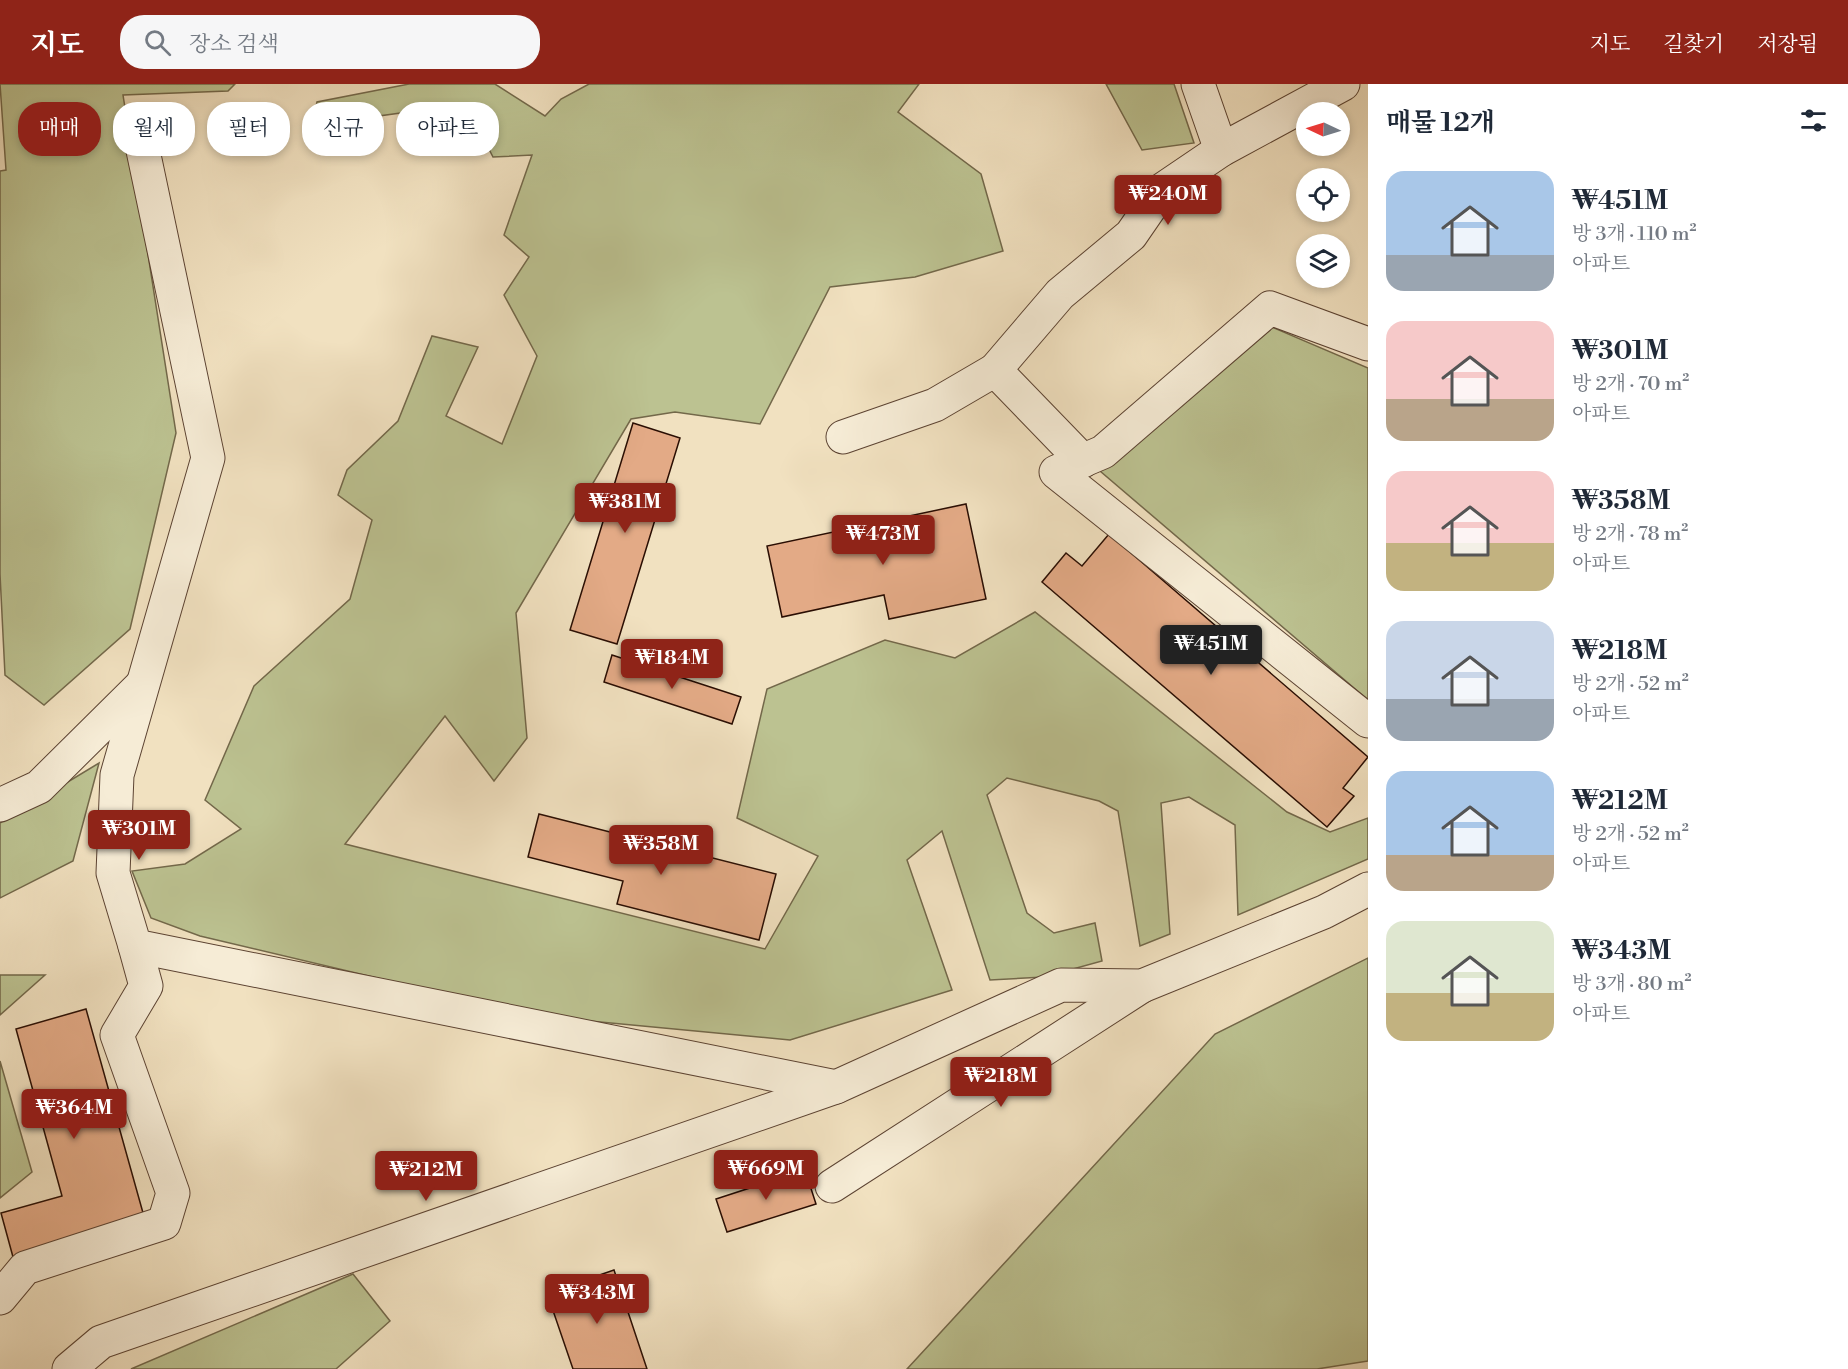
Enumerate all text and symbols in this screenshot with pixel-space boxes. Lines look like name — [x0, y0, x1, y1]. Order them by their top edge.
search box — [120, 15, 540, 69]
icon: search — [141, 26, 174, 59]
text: 지도 — [30, 28, 84, 63]
text: 장소 검색 — [189, 31, 279, 58]
text: 지도 — [1590, 32, 1630, 58]
text: 길찾기 — [1663, 32, 1724, 58]
text: 저장됨 — [1757, 32, 1818, 58]
chip: 매매 — [18, 102, 101, 156]
chip: 월세 — [113, 102, 195, 156]
chip: 필터 — [207, 102, 290, 156]
chip: 신규 — [302, 102, 384, 156]
chip: 아파트 — [396, 102, 499, 156]
north arrow — [1296, 102, 1350, 156]
map controls — [1296, 102, 1350, 288]
icon: filters — [1797, 104, 1830, 137]
text: 매물 12개 — [1386, 107, 1495, 139]
button: locate — [1296, 168, 1350, 222]
pin: ₩240M — [1126, 175, 1210, 226]
text: ₩240M — [1128, 182, 1208, 207]
text: ₩451M — [1572, 185, 1668, 217]
icon: home — [1434, 195, 1506, 267]
text: 방 3개 · 110 m² — [1572, 222, 1697, 247]
button: layers — [1296, 234, 1350, 288]
text: 아파트 — [1572, 252, 1630, 277]
text: ₩301M — [1572, 335, 1668, 367]
icon: home — [1434, 345, 1506, 417]
text: 방 2개 · 70 m² — [1572, 372, 1689, 397]
text: 아파트 — [1572, 402, 1630, 427]
pin: ₩381M — [583, 483, 667, 534]
text: ₩358M — [1572, 485, 1670, 517]
text: ₩381M — [589, 490, 661, 515]
icon: home — [1434, 495, 1506, 567]
pin: ₩473M — [841, 515, 925, 566]
text: ₩473M — [846, 522, 920, 547]
text: 방 2개 · 78 m² — [1572, 522, 1688, 547]
text: 아파트 — [1572, 552, 1630, 577]
pin: ₩451M — [1169, 625, 1253, 676]
text: ₩451M — [1174, 632, 1248, 657]
text: ₩218M — [1572, 635, 1667, 667]
pin: ₩184M — [630, 639, 714, 690]
icon: home — [1434, 645, 1506, 717]
text: ₩184M — [635, 646, 709, 671]
text: 방 2개 · 52 m² — [1572, 672, 1689, 697]
text: 아파트 — [1572, 702, 1630, 727]
text: ₩212M — [1572, 785, 1668, 817]
icon: home — [1434, 795, 1506, 867]
pin: ₩301M — [97, 810, 181, 861]
text: ₩301M — [102, 817, 176, 842]
text: 방 2개 · 52 m² — [1572, 822, 1689, 847]
pin: ₩358M — [619, 825, 703, 876]
text: ₩358M — [623, 832, 699, 857]
text: 아파트 — [1572, 852, 1630, 877]
text: ₩343M — [1572, 935, 1671, 967]
icon: home — [1434, 945, 1506, 1017]
text: 방 3개 · 80 m² — [1572, 972, 1692, 997]
text: 아파트 — [1572, 1002, 1630, 1027]
pin: ₩218M — [959, 1057, 1043, 1108]
text: ₩218M — [964, 1064, 1038, 1089]
pin: ₩364M — [32, 1089, 116, 1140]
text: ₩364M — [36, 1096, 112, 1121]
pin: ₩669M — [724, 1150, 808, 1201]
pin: ₩212M — [384, 1151, 468, 1202]
text: ₩669M — [728, 1157, 804, 1182]
text: ₩212M — [389, 1158, 463, 1183]
pin: ₩343M — [555, 1274, 639, 1325]
text: ₩343M — [559, 1281, 635, 1306]

